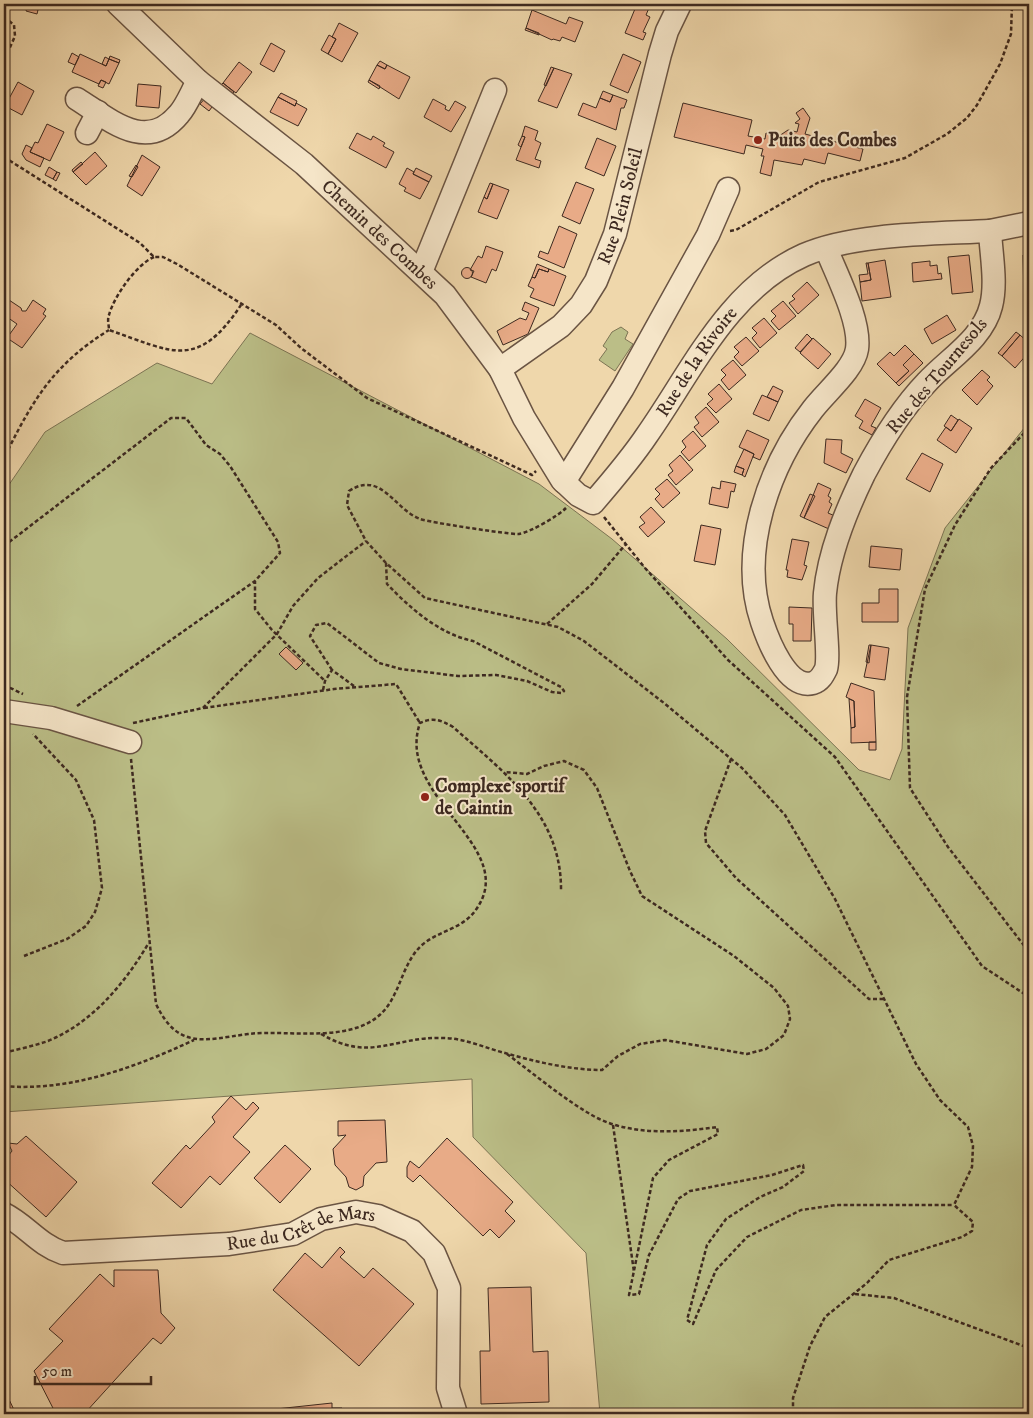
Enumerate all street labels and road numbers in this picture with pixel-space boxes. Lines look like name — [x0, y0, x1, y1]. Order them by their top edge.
street label: Rue Plein Soleil — [592, 145, 648, 268]
street label: Chemin des Combes — [317, 175, 443, 294]
street label: Rue de la Rivoire — [651, 302, 742, 421]
street label: Rue des Tournesols — [882, 313, 992, 439]
street label: Rue du Crêt de Mars — [225, 1200, 377, 1256]

